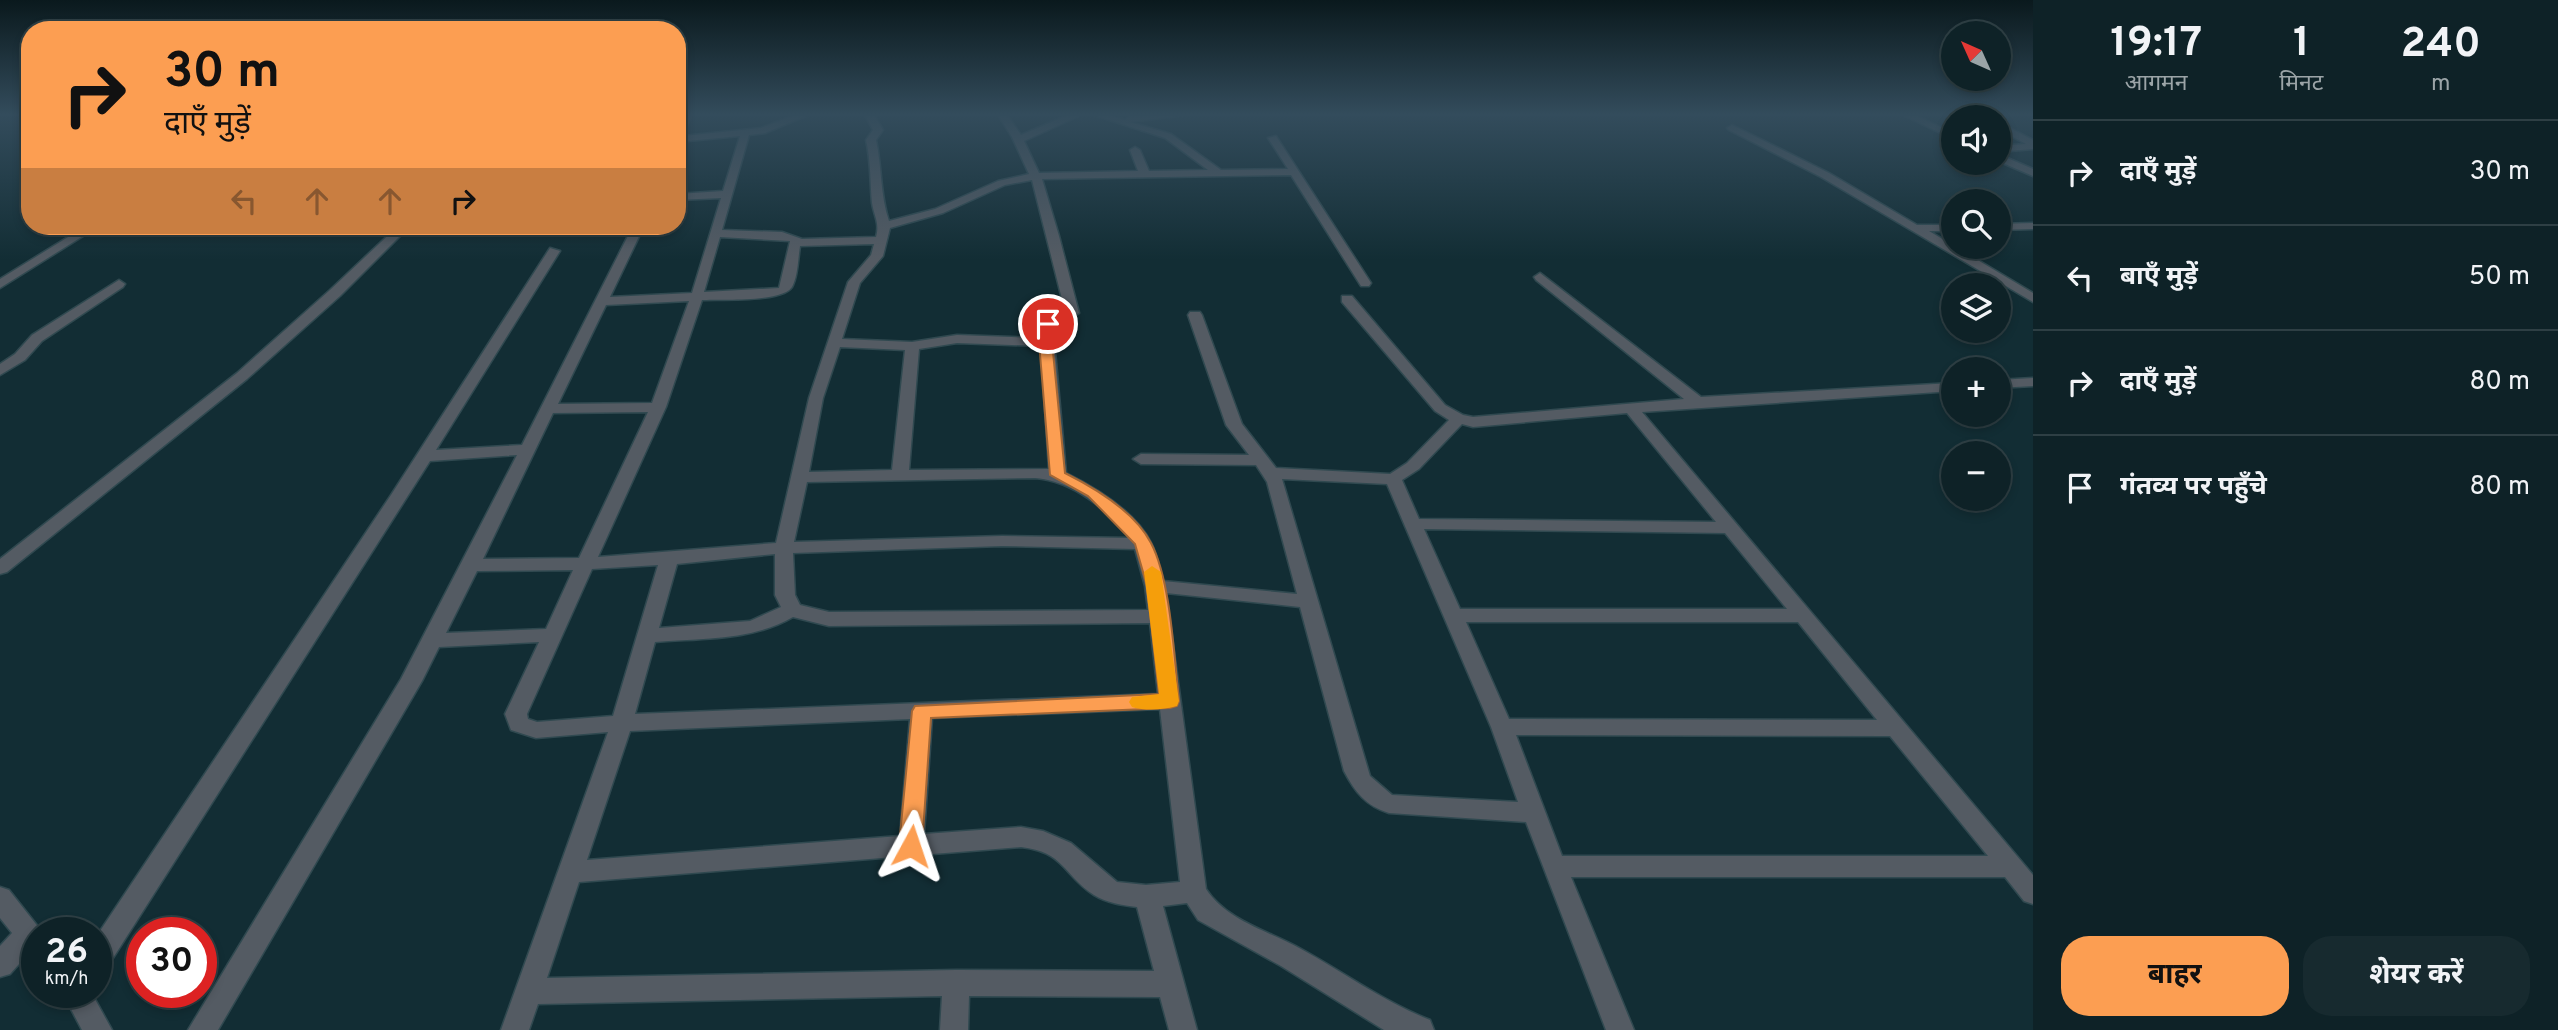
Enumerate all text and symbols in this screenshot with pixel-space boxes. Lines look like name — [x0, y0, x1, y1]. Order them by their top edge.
text: 19:17 — [2110, 18, 2202, 71]
text: 1 — [2293, 18, 2310, 71]
text: 240 — [2401, 19, 2481, 72]
north arrow — [1941, 21, 2011, 91]
map controls — [1941, 21, 2011, 511]
text: 30 m — [164, 43, 280, 105]
icon: right — [49, 49, 140, 140]
text: आगमन — [2125, 70, 2188, 99]
text: मिनट — [2279, 70, 2323, 99]
text: m — [2431, 70, 2450, 99]
text: दाएँ मुड़ें — [164, 105, 251, 145]
button: sound — [1941, 105, 2011, 175]
icon: right — [2061, 154, 2099, 192]
text: दाएँ मुड़ें — [2120, 156, 2196, 189]
text: 30 m — [2470, 156, 2530, 189]
icon: left — [225, 182, 263, 220]
icon: ahead — [298, 182, 336, 220]
icon: ahead — [371, 182, 409, 220]
icon: right — [444, 182, 482, 220]
button: search — [1941, 189, 2011, 259]
icon: left — [2061, 259, 2099, 297]
text: बाएँ मुड़ें — [2120, 261, 2198, 294]
text: 50 m — [2469, 261, 2530, 294]
button: layers — [1941, 273, 2011, 343]
pin — [1018, 294, 1078, 354]
icon: arrive — [1029, 305, 1067, 343]
button: + — [1941, 357, 2011, 427]
icon: right — [2061, 364, 2099, 402]
text: दाएँ मुड़ें — [2120, 366, 2196, 399]
text: 80 m — [2470, 366, 2530, 399]
button: − — [1941, 441, 2011, 511]
icon: arrive — [2061, 469, 2099, 507]
text: गंतव्य पर पहुँचे — [2120, 471, 2267, 504]
text: 80 m — [2470, 471, 2530, 504]
position arrow — [874, 809, 948, 883]
speed limit sign: 30 — [126, 917, 217, 1008]
text: 26 — [45, 931, 88, 975]
button: बाहर — [2061, 936, 2289, 1016]
button: शेयर करें — [2303, 936, 2530, 1016]
text: km/h — [45, 968, 88, 991]

